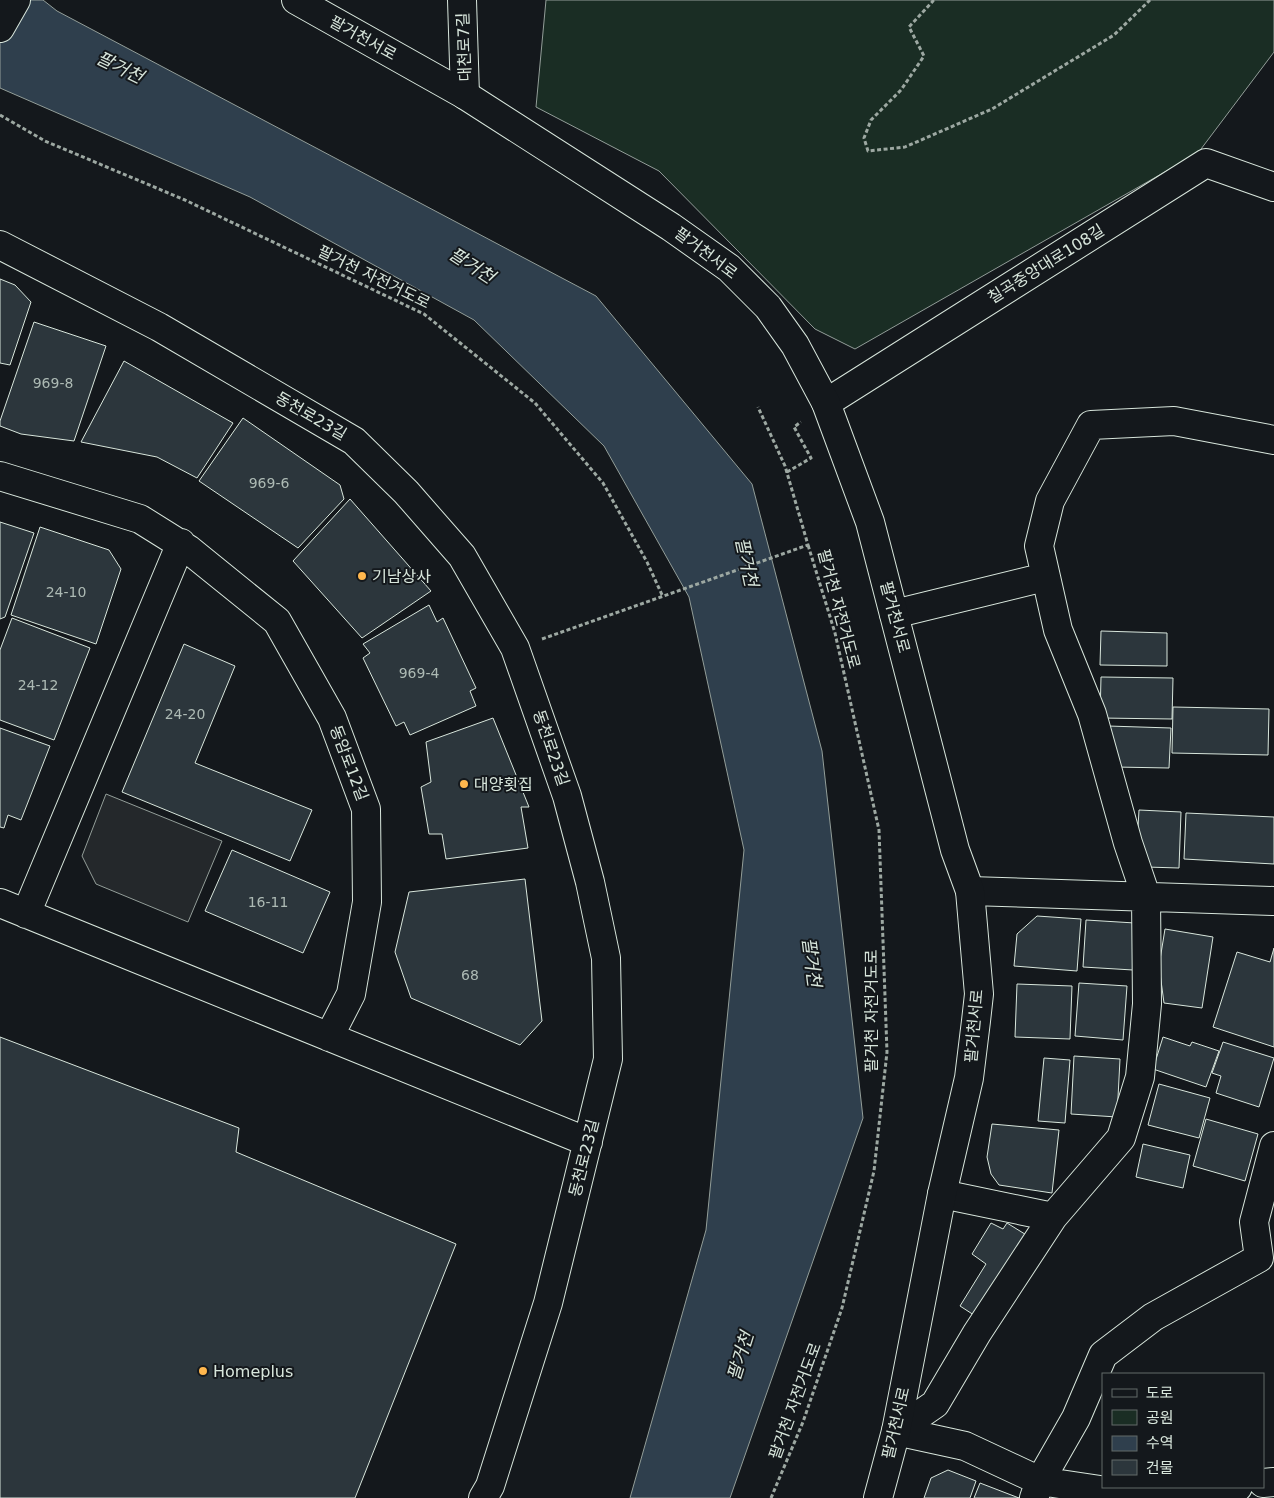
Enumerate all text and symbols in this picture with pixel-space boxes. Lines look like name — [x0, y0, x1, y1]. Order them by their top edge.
street label: 팔거천서로 — [326, 12, 400, 64]
street label: 대천로7길 — [453, 12, 475, 82]
water label: 팔거천 — [93, 47, 149, 88]
street label: 칠곡중앙대로108길 — [984, 221, 1108, 307]
street label: 팔거천서로 — [671, 223, 741, 283]
street label: 팔거천 자전거도로 — [315, 242, 434, 313]
water label: 팔거천 — [445, 243, 501, 289]
house number: 969-8 — [33, 375, 73, 391]
street label: 동천로23길 — [272, 388, 350, 444]
house number: 969-6 — [249, 475, 289, 491]
water label: 팔거천 — [732, 536, 763, 591]
street label: 팔거천 자전거도로 — [814, 547, 864, 671]
place label: 기남상사 — [372, 567, 431, 586]
marker: 기남상사 — [356, 570, 368, 582]
street label: 팔거천서로 — [876, 579, 914, 655]
house number: 24-10 — [46, 584, 86, 600]
house number: 969-4 — [399, 665, 439, 681]
house number: 24-12 — [18, 677, 58, 693]
house number: 24-20 — [165, 706, 205, 722]
street label: 동천로23길 — [529, 707, 573, 789]
street label: 동암로12길 — [326, 723, 372, 803]
place label: 대양횟집 — [474, 775, 533, 794]
marker: 대양횟집 — [458, 778, 470, 790]
house number: 16-11 — [248, 894, 288, 910]
water label: 팔거천 — [799, 936, 826, 990]
street label: 팔거천 자전거도로 — [862, 949, 881, 1072]
house number: 68 — [461, 967, 479, 983]
street label: 팔거천서로 — [961, 988, 987, 1063]
street label: 동천로23길 — [565, 1117, 603, 1199]
water label: 팔거천 — [723, 1327, 758, 1383]
street label: 팔거천 자전거도로 — [765, 1340, 825, 1462]
place label: Homeplus — [213, 1362, 293, 1381]
marker: Homeplus — [197, 1365, 209, 1377]
legend — [1102, 1373, 1264, 1488]
text: 도로 — [1146, 1384, 1174, 1402]
street label: 팔거천서로 — [878, 1385, 914, 1461]
text: 공원 — [1146, 1409, 1174, 1427]
text: 수역 — [1146, 1434, 1174, 1452]
text: 건물 — [1146, 1459, 1174, 1477]

